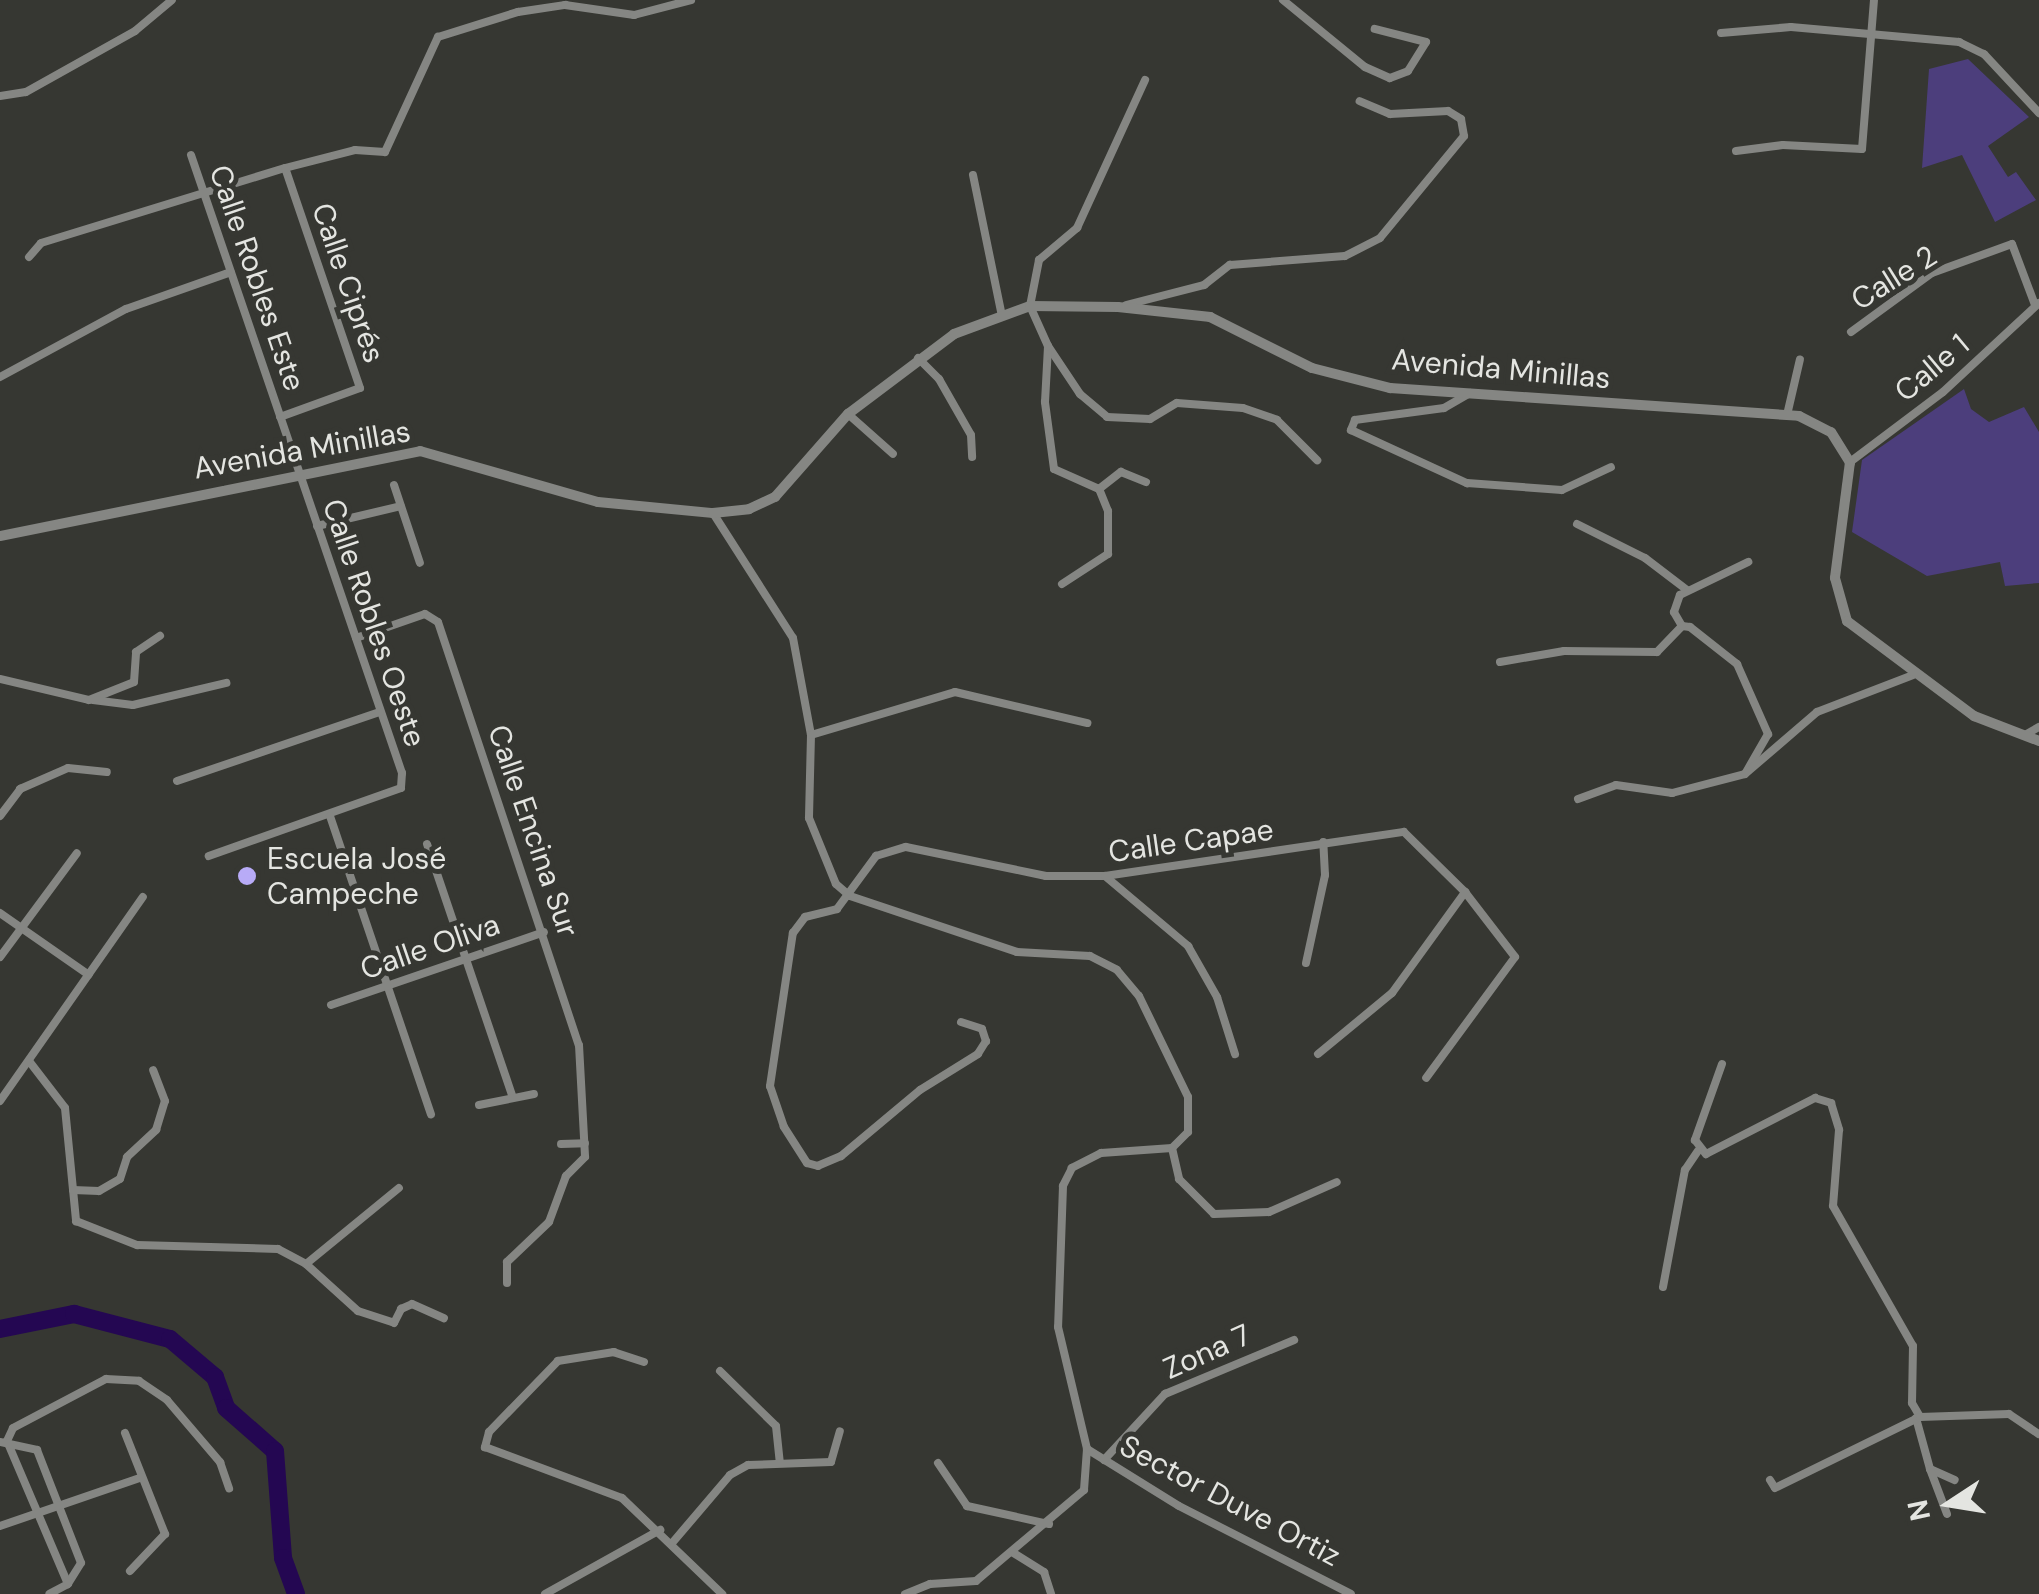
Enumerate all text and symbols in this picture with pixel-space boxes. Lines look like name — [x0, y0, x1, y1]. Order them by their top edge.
street label: Calle Robles Este — [202, 160, 312, 396]
street label: Calle Ciprés — [304, 198, 392, 368]
street label: Calle 2 — [1845, 238, 1943, 318]
street label: Calle 1 — [1888, 327, 1976, 409]
street label: Avenida Minillas — [1390, 341, 1612, 397]
street label: Avenida Minillas — [191, 413, 413, 487]
street label: Calle Robles Oeste — [315, 494, 433, 752]
street label: Calle Encina Sur — [480, 720, 586, 942]
street label: Calle Capae — [1106, 812, 1276, 870]
place label: Escuela José Campeche — [267, 841, 446, 912]
marker: Escuela José Campeche — [236, 865, 258, 887]
street label: Calle Oliva — [356, 906, 504, 988]
street label: Zona 7 — [1158, 1317, 1256, 1387]
street label: Sector Duve Ortiz — [1114, 1428, 1346, 1574]
north arrow — [1899, 1454, 1999, 1554]
text: N — [1899, 1497, 1939, 1524]

